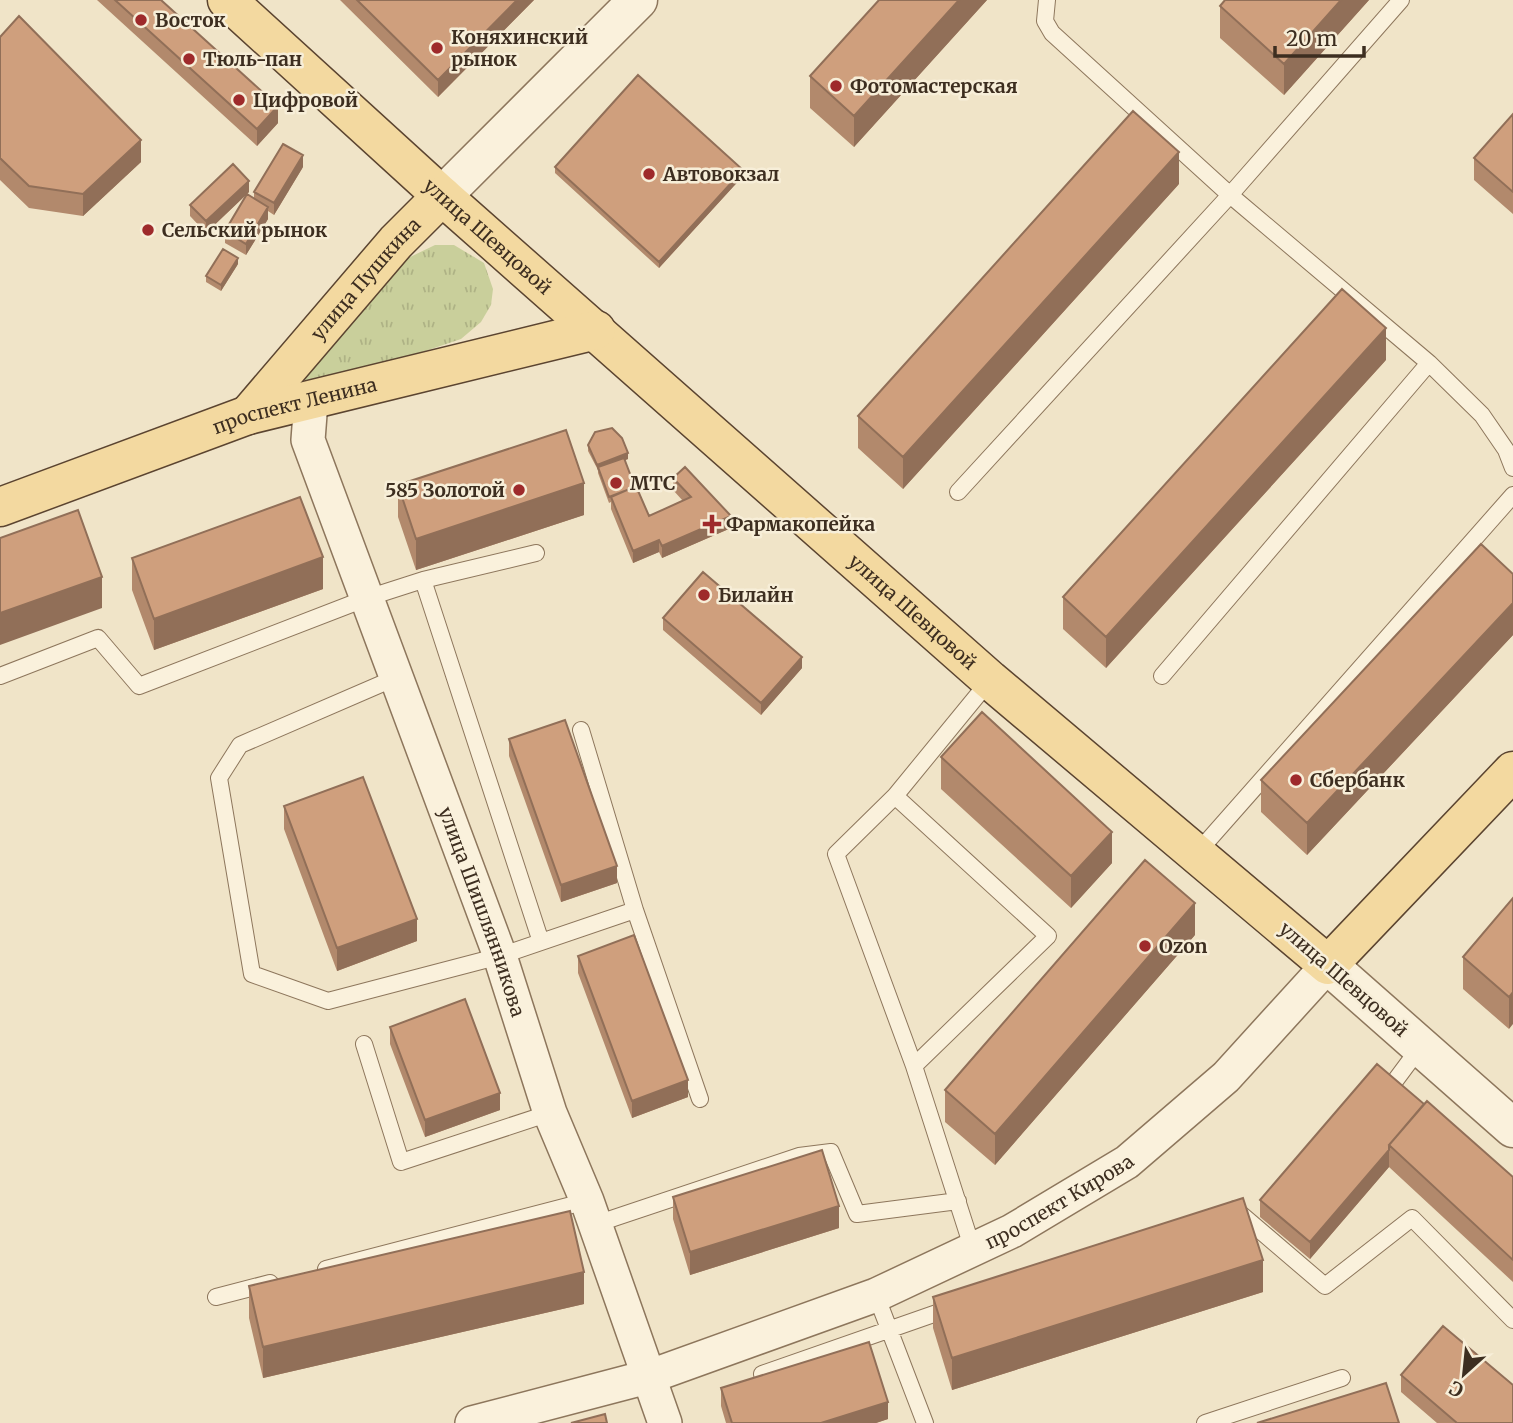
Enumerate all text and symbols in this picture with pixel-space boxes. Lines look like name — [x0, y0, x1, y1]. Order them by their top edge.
place label: Восток — [155, 8, 226, 32]
marker: Восток — [133, 12, 149, 28]
scale bar — [1275, 14, 1364, 58]
place label: Коняхинский рынок — [451, 25, 588, 71]
text: 20 m — [1286, 25, 1338, 52]
marker: Коняхинский рынок — [429, 40, 445, 56]
place label: Тюль-пан — [203, 47, 302, 71]
marker: Тюль-пан — [181, 51, 197, 67]
place label: Фотомастерская — [850, 74, 1018, 98]
marker: Фотомастерская — [828, 78, 844, 94]
place label: Цифровой — [253, 88, 358, 112]
marker: Цифровой — [231, 92, 247, 108]
place label: Автовокзал — [662, 162, 779, 186]
marker: Автовокзал — [641, 166, 657, 182]
street label: улица Шевцовой — [419, 173, 557, 299]
street label: улица Пушкина — [306, 212, 426, 345]
place label: Сельский рынок — [162, 218, 328, 242]
marker: Сельский рынок — [140, 222, 156, 238]
street label: проспект Ленина — [209, 372, 379, 439]
place label: МТС — [630, 471, 676, 495]
marker: МТС — [608, 475, 624, 491]
place label: 585 Золотой — [385, 478, 505, 502]
marker: 585 Золотой — [511, 482, 527, 498]
place label: Фармакопейка — [726, 512, 876, 536]
marker: Фармакопейка — [704, 516, 720, 532]
street label: улица Шевцовой — [844, 549, 982, 675]
place label: Билайн — [718, 583, 794, 607]
marker: Билайн — [696, 587, 712, 603]
place label: Сбербанк — [1310, 768, 1405, 792]
marker: Сбербанк — [1288, 772, 1304, 788]
street label: улица Шишлянникова — [434, 803, 531, 1020]
street label: улица Шевцовой — [1275, 916, 1413, 1042]
place label: Ozon — [1159, 934, 1208, 958]
marker: Ozon — [1137, 938, 1153, 954]
street label: проспект Кирова — [981, 1149, 1139, 1254]
north arrow — [1429, 1339, 1499, 1409]
text: С — [1445, 1376, 1467, 1403]

